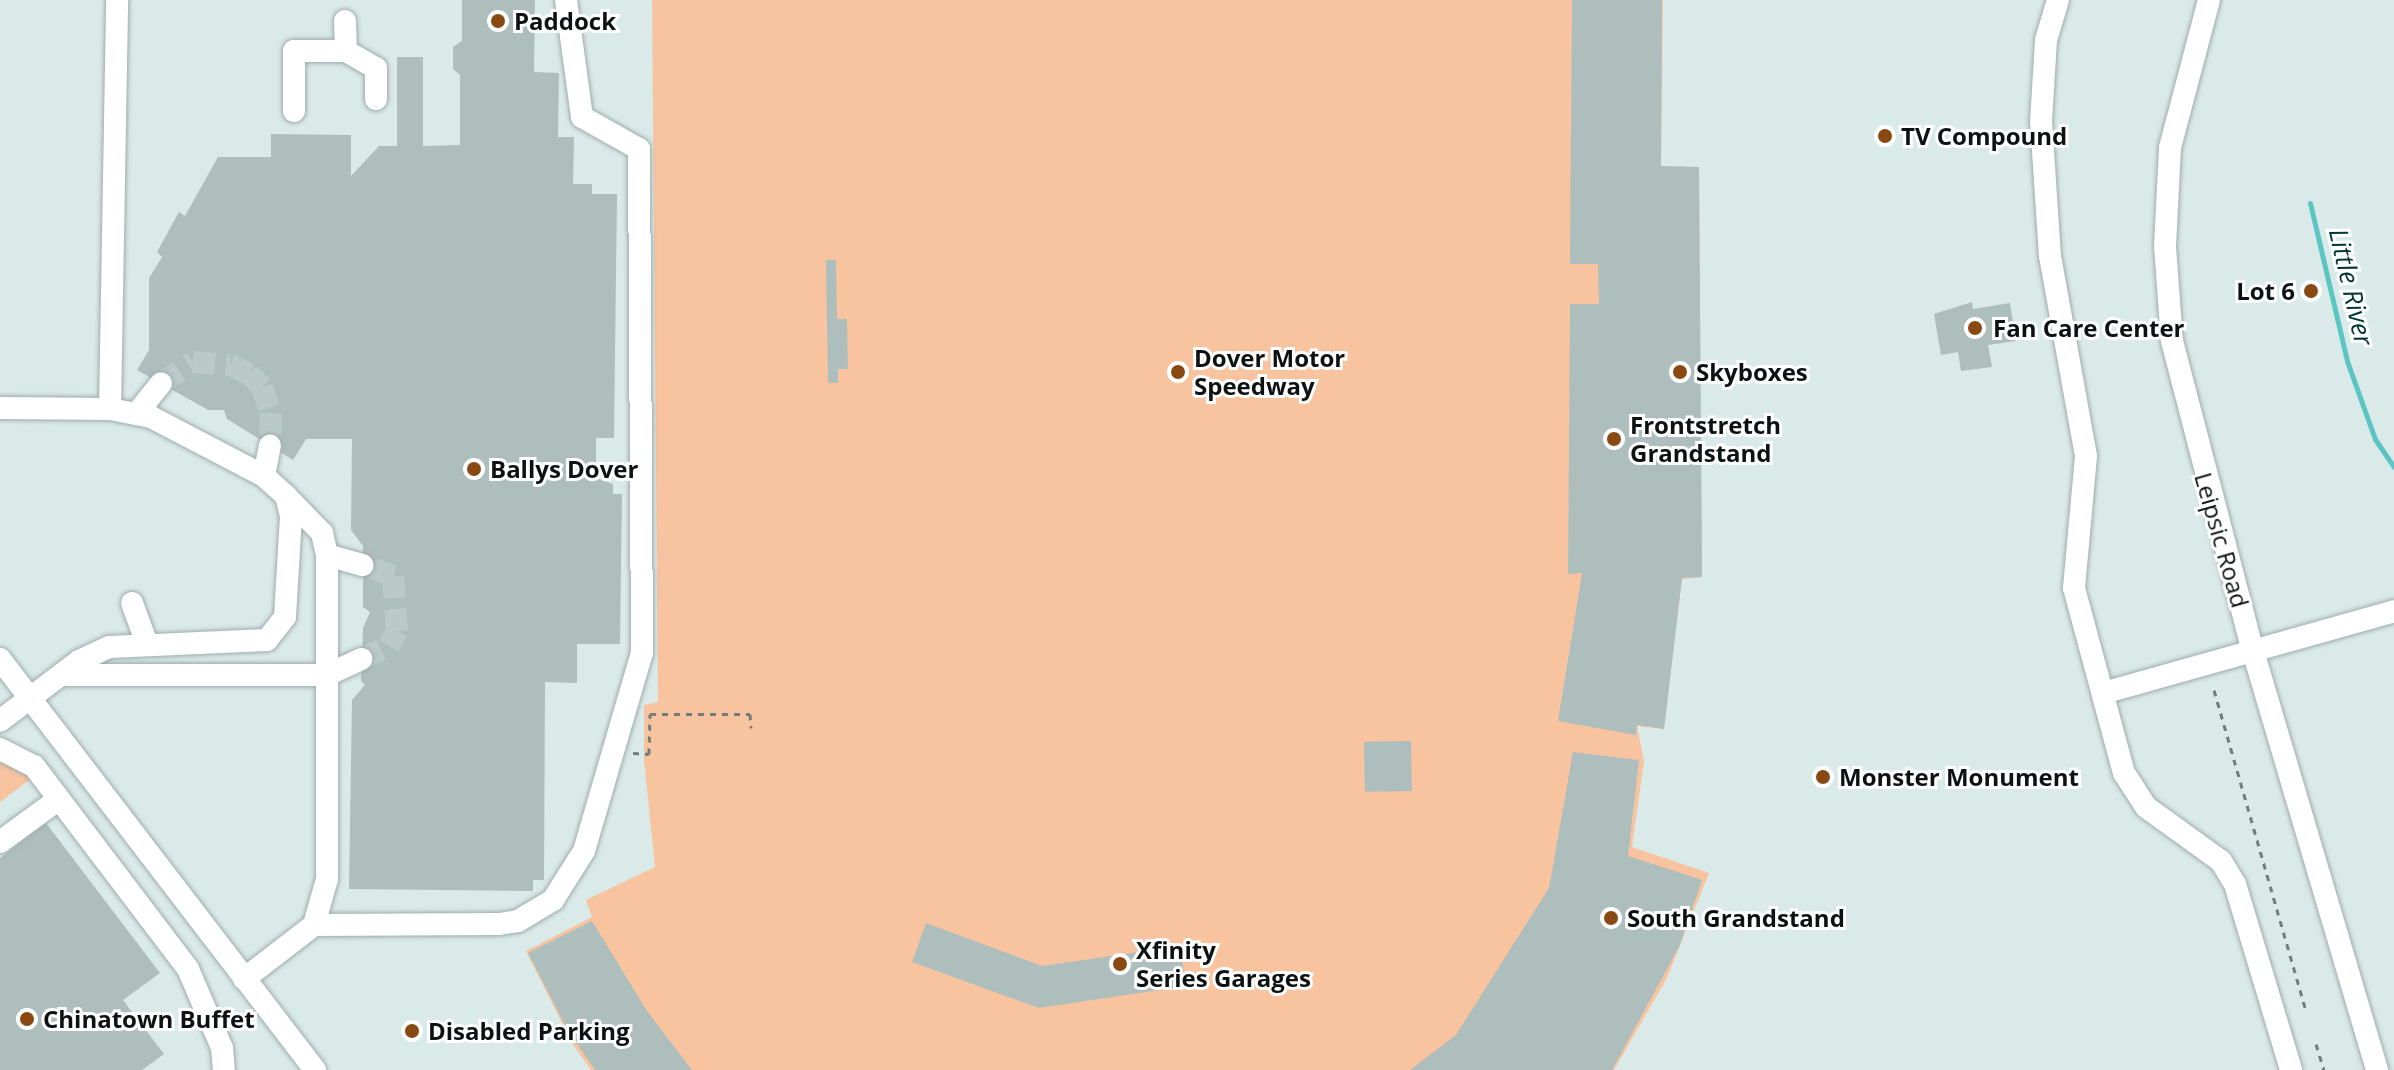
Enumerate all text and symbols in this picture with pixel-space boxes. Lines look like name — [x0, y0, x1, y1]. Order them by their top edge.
place label: Paddock — [514, 7, 616, 35]
marker: Paddock — [489, 12, 507, 30]
place label: TV Compound — [1901, 122, 2067, 150]
marker: TV Compound — [1876, 127, 1894, 145]
water label: Little River — [2322, 225, 2380, 349]
place label: Lot 6 — [2236, 277, 2295, 305]
marker: Lot 6 — [2302, 282, 2320, 300]
place label: Fan Care Center — [1993, 314, 2185, 342]
marker: Fan Care Center — [1964, 317, 1986, 339]
place label: Dover Motor Speedway — [1194, 344, 1345, 400]
place label: Skyboxes — [1696, 358, 1808, 386]
marker: Dover Motor Speedway — [1169, 363, 1187, 381]
marker: Skyboxes — [1671, 363, 1689, 381]
place label: Frontstretch Grandstand — [1630, 411, 1781, 467]
marker: Frontstretch Grandstand — [1605, 430, 1623, 448]
place label: Ballys Dover — [490, 455, 638, 483]
marker: Ballys Dover — [465, 460, 483, 478]
street label: Leipsic Road — [2189, 469, 2255, 611]
place label: Monster Monument — [1839, 763, 2079, 791]
marker: Monster Monument — [1814, 768, 1832, 786]
place label: South Grandstand — [1627, 904, 1845, 932]
marker: South Grandstand — [1602, 909, 1620, 927]
place label: Xfinity Series Garages — [1136, 936, 1311, 992]
marker: Xfinity Series Garages — [1111, 955, 1129, 973]
place label: Chinatown Buffet — [43, 1005, 255, 1033]
marker: Chinatown Buffet — [18, 1010, 36, 1028]
place label: Disabled Parking — [428, 1017, 630, 1045]
marker: Disabled Parking — [403, 1022, 421, 1040]

